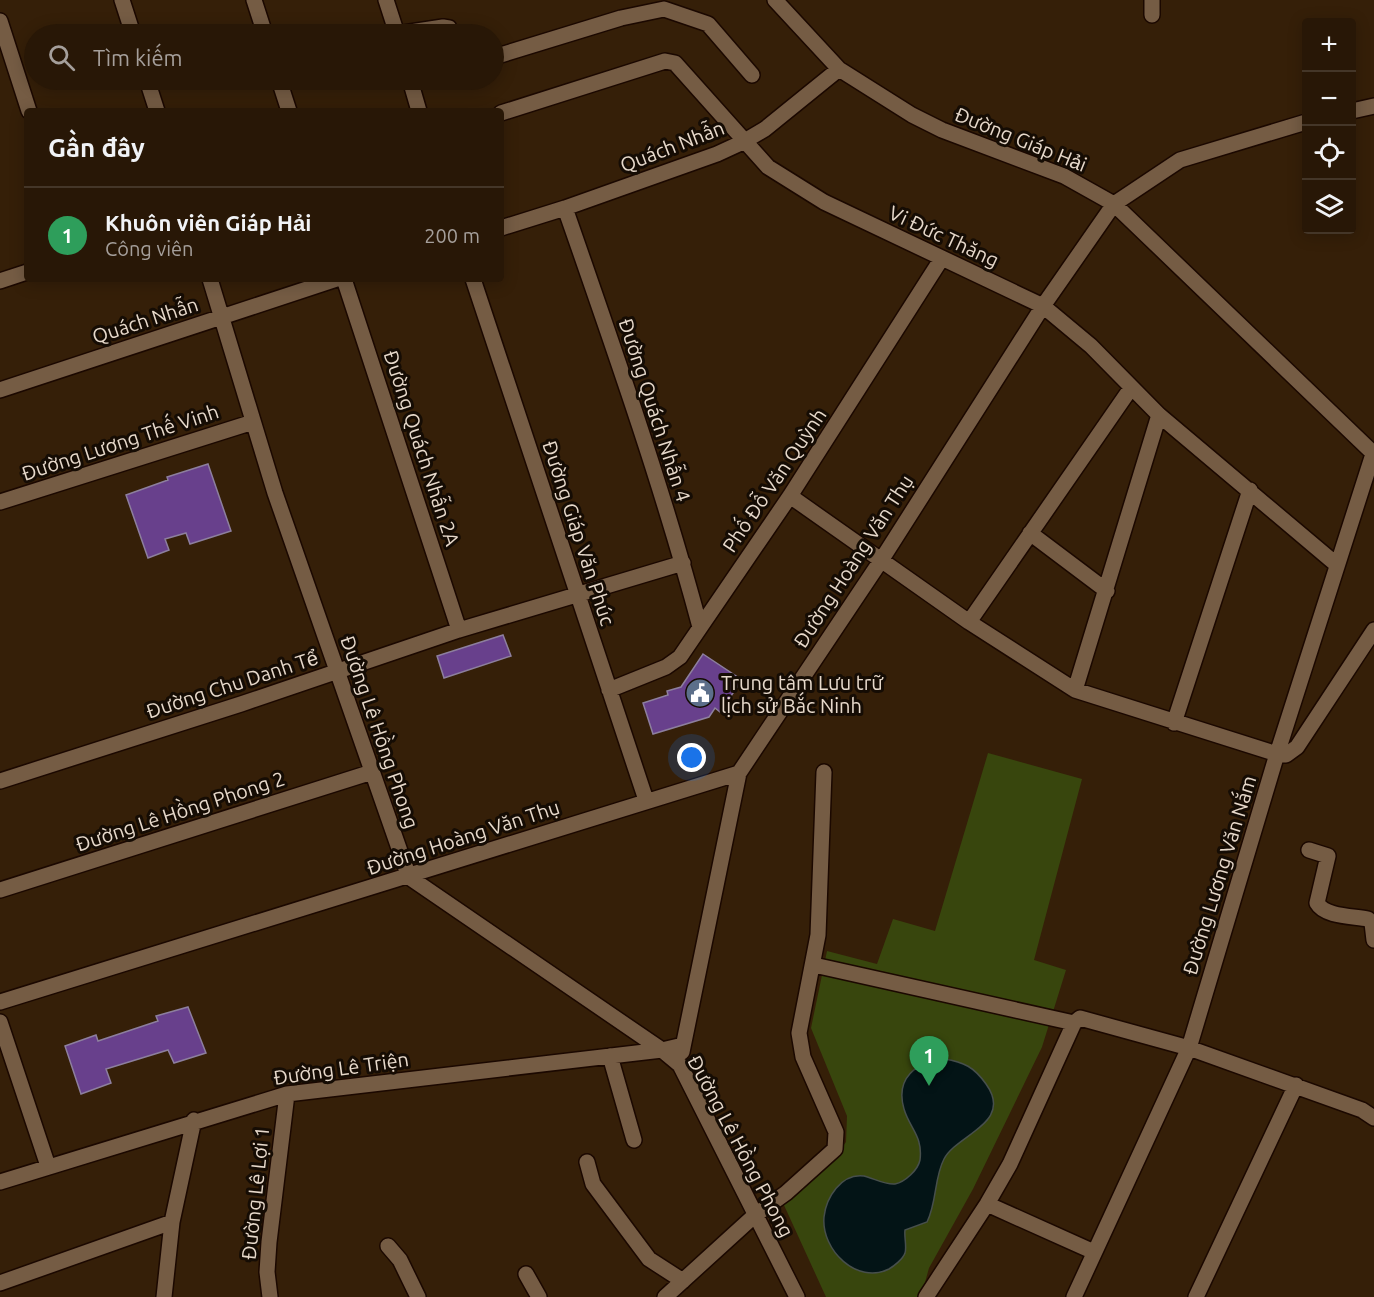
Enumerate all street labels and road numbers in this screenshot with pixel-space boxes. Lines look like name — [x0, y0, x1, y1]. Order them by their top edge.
street label: Đường Giáp Hải — [952, 102, 1090, 176]
street label: Quách Nhẫn — [616, 114, 727, 176]
street label: Vi Đức Thăng — [885, 201, 1003, 271]
street label: Quách Nhẫn — [89, 290, 201, 348]
street label: Đường Quách Nhẫn 4 — [615, 315, 697, 504]
street label: Đường Quách Nhẫn 2A — [380, 347, 466, 549]
street label: Đường Lương Thế Vinh — [18, 396, 221, 485]
street label: Phố Đỗ Văn Quỳnh — [715, 402, 831, 556]
street label: Đường Giáp Văn Phúc — [538, 438, 620, 628]
street label: Đường Hoàng Văn Thụ — [788, 470, 918, 652]
street label: Đường Lê Hồng Phong — [336, 632, 427, 831]
street label: Đường Chu Danh Tể — [143, 645, 321, 723]
street label: Đường Lê Hồng Phong 2 — [72, 764, 287, 856]
street label: Đường Lương Văn Nắm — [1175, 772, 1260, 977]
street label: Đường Hoàng Văn Thụ — [364, 795, 562, 879]
street label: Đường Lê Triện — [272, 1047, 410, 1089]
street label: Đường Lê Hồng Phong — [683, 1050, 801, 1241]
street label: Đường Lê Lợi 1 — [237, 1125, 273, 1261]

